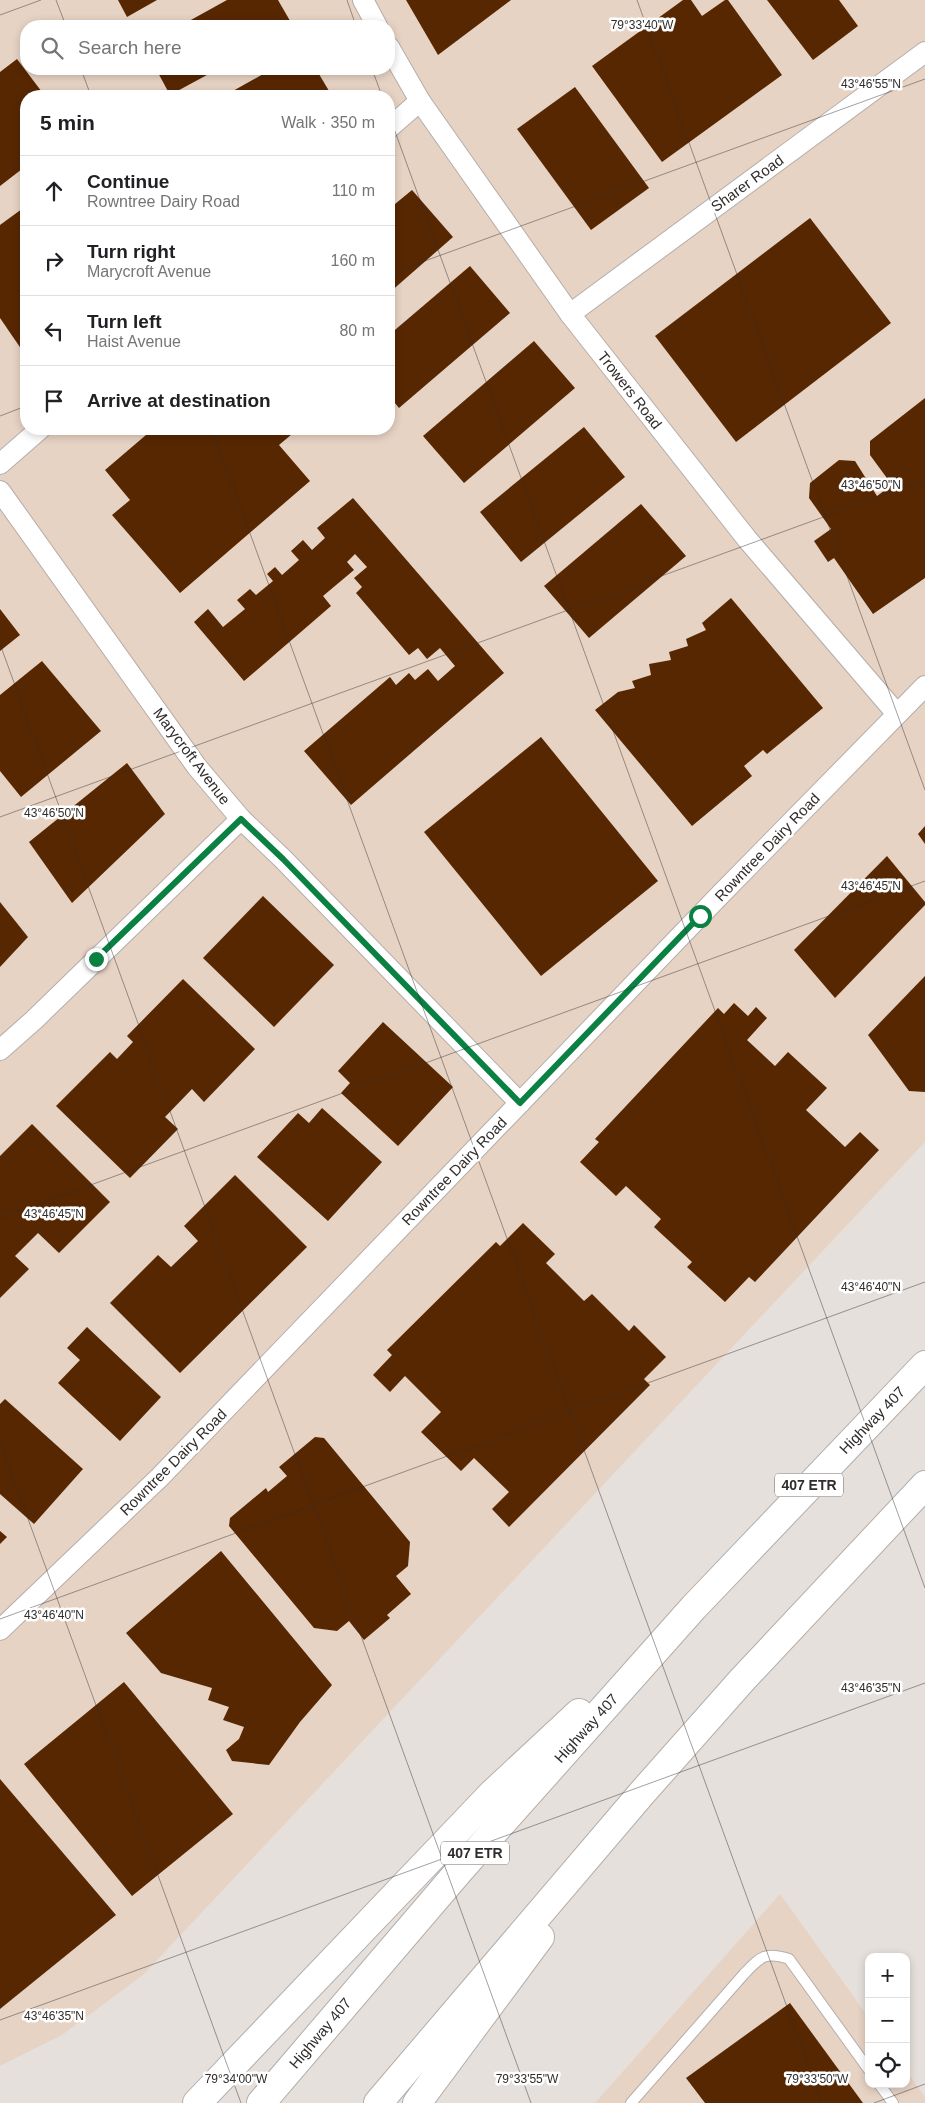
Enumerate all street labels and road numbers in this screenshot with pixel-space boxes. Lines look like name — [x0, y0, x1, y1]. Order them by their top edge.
street label: Sharer Road — [708, 151, 786, 215]
street label: Trowers Road — [594, 348, 666, 432]
street label: Marycroft Avenue — [150, 704, 234, 808]
street label: Rowntree Dairy Road — [711, 790, 823, 904]
street label: Rowntree Dairy Road — [398, 1114, 510, 1228]
street label: Highway 407 — [836, 1383, 908, 1457]
street label: Rowntree Dairy Road — [116, 1405, 230, 1519]
road number: 407 ETR — [775, 1474, 843, 1496]
street label: Highway 407 — [551, 1690, 621, 1766]
road number: 407 ETR — [441, 1842, 509, 1865]
street label: Highway 407 — [286, 1994, 354, 2072]

